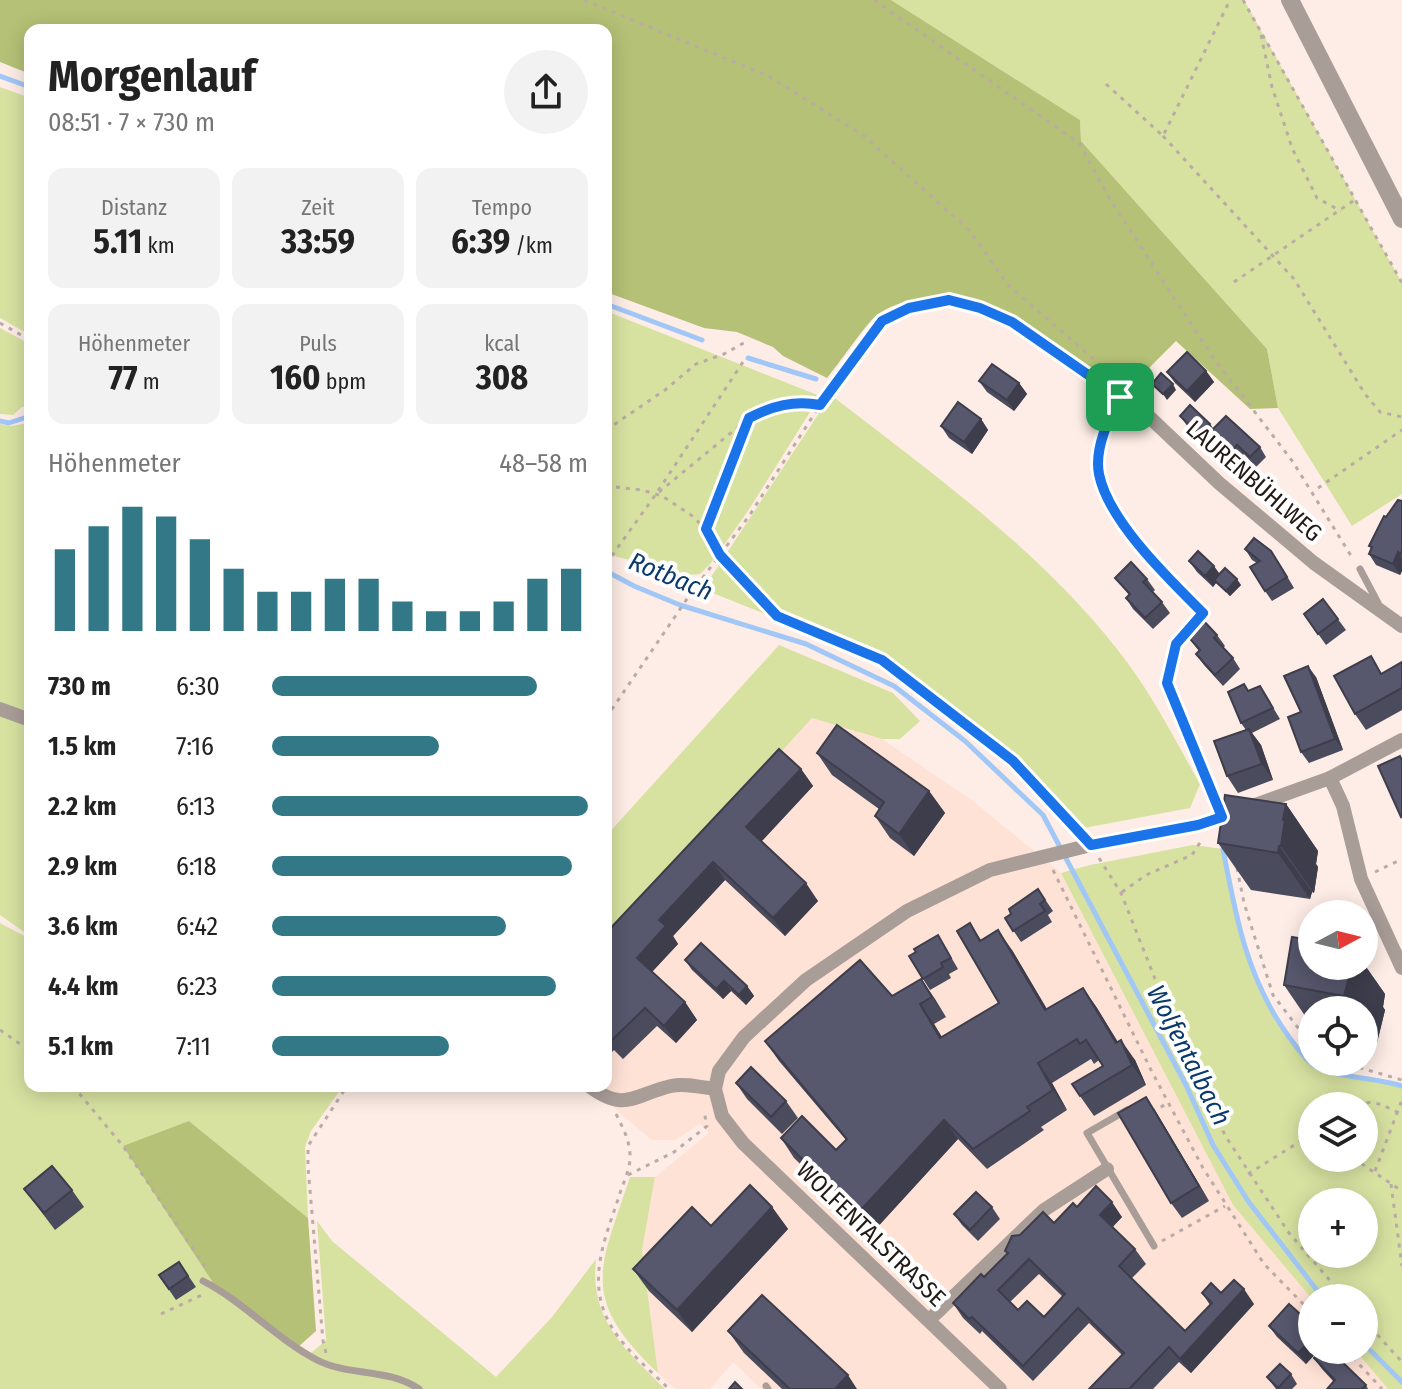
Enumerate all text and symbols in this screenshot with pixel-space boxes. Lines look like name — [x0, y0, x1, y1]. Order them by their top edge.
text: Morgenlauf — [48, 50, 256, 103]
button: share — [504, 50, 588, 134]
text: 08:51 · 7 × 730 m — [48, 107, 215, 138]
text: Distanz — [101, 194, 167, 221]
text: Zeit — [301, 194, 335, 221]
text: Tempo — [472, 194, 532, 221]
text: 5.11 — [93, 221, 142, 262]
text: 33:59 — [281, 221, 355, 262]
text: 6:39 — [451, 221, 510, 262]
text: km — [142, 232, 175, 259]
text: /km — [510, 232, 553, 259]
text: Höhenmeter — [78, 330, 190, 357]
text: Puls — [299, 330, 337, 357]
text: kcal — [484, 330, 520, 357]
text: 77 — [108, 357, 138, 398]
text: 160 — [270, 357, 321, 398]
text: 308 — [476, 357, 528, 398]
pin — [1086, 363, 1154, 431]
text: m — [138, 368, 160, 395]
text: bpm — [321, 368, 366, 395]
icon: arrive — [1098, 375, 1142, 419]
street label: LAURENBÜHLWEG — [1181, 415, 1327, 547]
text: Höhenmeter — [48, 448, 181, 479]
text: 48–58 m — [499, 448, 588, 479]
water label: Rotbach — [624, 546, 717, 607]
text: 730 m — [48, 671, 111, 702]
text: 6:30 — [176, 671, 220, 702]
text: 1.5 km — [48, 731, 116, 762]
text: 7:16 — [176, 731, 214, 762]
text: 2.2 km — [48, 791, 117, 822]
text: 6:13 — [176, 791, 215, 822]
text: 2.9 km — [48, 851, 117, 882]
text: 6:18 — [176, 851, 216, 882]
north arrow — [1298, 900, 1378, 980]
map controls — [1298, 900, 1378, 1364]
text: 3.6 km — [48, 911, 118, 942]
text: 6:42 — [176, 911, 218, 942]
text: 4.4 km — [48, 971, 119, 1002]
text: 6:23 — [176, 971, 218, 1002]
water label: Wolfentalbach — [1140, 980, 1237, 1130]
button: locate — [1298, 996, 1378, 1076]
text: 5.1 km — [48, 1031, 114, 1062]
text: 7:11 — [176, 1031, 211, 1062]
button: layers — [1298, 1092, 1378, 1172]
street label: WOLFENTALSTRASSE — [791, 1156, 951, 1312]
button: + — [1298, 1188, 1378, 1268]
button: − — [1298, 1284, 1378, 1364]

